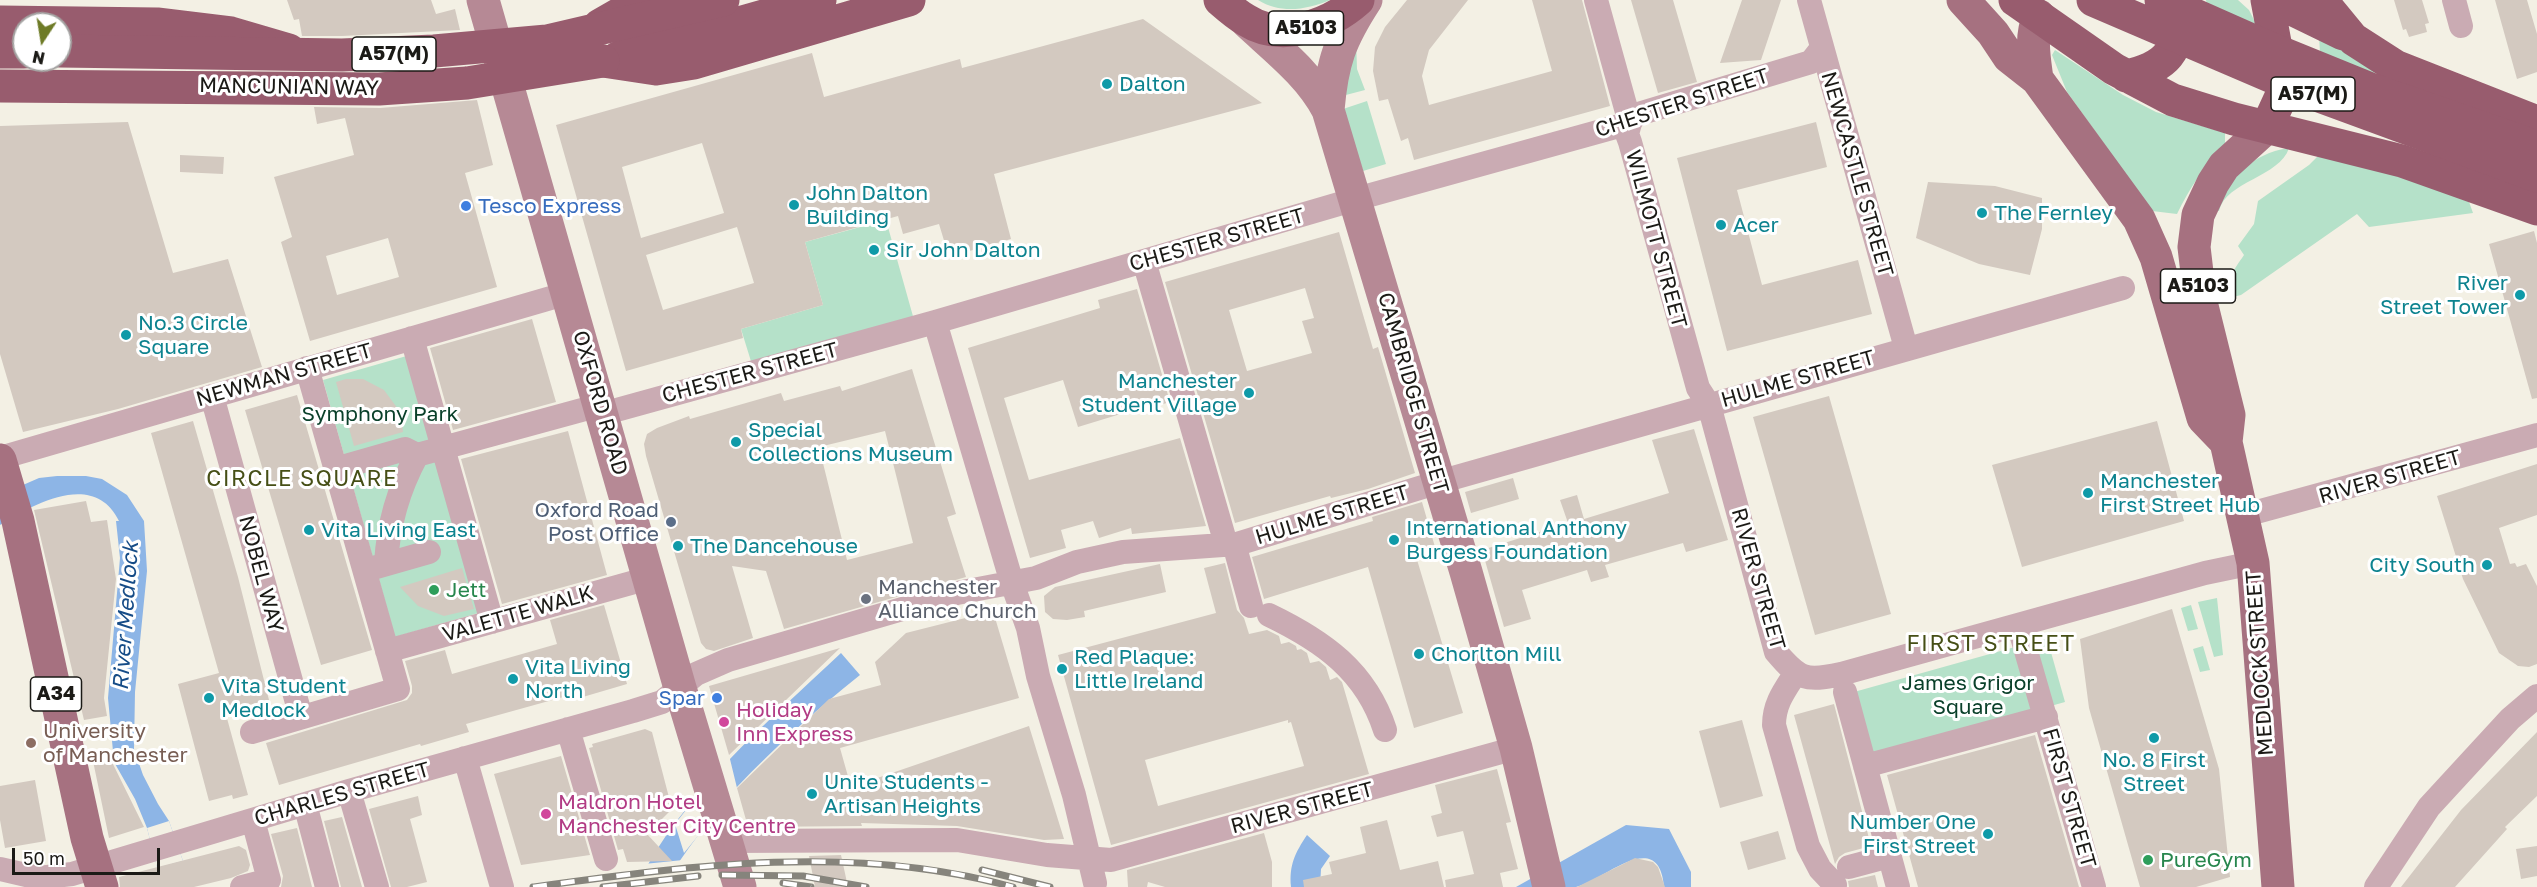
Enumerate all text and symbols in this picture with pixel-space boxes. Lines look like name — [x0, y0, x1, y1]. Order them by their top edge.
road number: A5103 — [1268, 11, 1344, 45]
north arrow — [12, 12, 72, 72]
road number: A57(M) — [352, 37, 436, 71]
text: N — [31, 47, 47, 69]
street label: CHESTER STREET — [1592, 63, 1772, 143]
street label: NEWCASTLE STREET — [1816, 69, 1898, 279]
place label: Dalton — [1119, 71, 1186, 97]
street label: MANCUNIAN WAY — [199, 73, 379, 101]
marker: Dalton — [1100, 77, 1114, 91]
road number: A57(M) — [2271, 77, 2355, 111]
street label: WILMOTT STREET — [1620, 147, 1692, 331]
place label: John Dalton Building — [806, 180, 928, 230]
place label: Tesco Express — [478, 193, 621, 219]
marker: John Dalton Building — [787, 198, 801, 212]
marker: Tesco Express — [459, 199, 473, 213]
place label: The Fernley — [1994, 200, 2113, 226]
street label: CHESTER STREET — [1127, 203, 1307, 277]
marker: The Fernley — [1975, 206, 1989, 220]
place label: Acer — [1733, 212, 1779, 238]
marker: Acer — [1714, 218, 1728, 232]
place label: Sir John Dalton — [886, 237, 1041, 263]
marker: Sir John Dalton — [867, 243, 881, 257]
road number: A5103 — [2160, 269, 2236, 303]
place label: River Street Tower — [2380, 270, 2508, 320]
marker: River Street Tower — [2513, 288, 2527, 302]
street label: CAMBRIDGE STREET — [1372, 290, 1454, 496]
place label: No.3 Circle Square — [138, 310, 248, 360]
marker: No.3 Circle Square — [119, 328, 133, 342]
street label: OXFORD ROAD — [567, 328, 633, 478]
street label: CHESTER STREET — [659, 337, 841, 409]
street label: NEWMAN STREET — [193, 338, 375, 412]
street label: HULME STREET — [1718, 345, 1878, 413]
place label: Manchester Student Village — [1081, 368, 1237, 418]
marker: Manchester Student Village — [1242, 386, 1256, 400]
park label: Symphony Park — [302, 401, 458, 427]
place label: Special Collections Museum — [748, 417, 953, 467]
marker: Special Collections Museum — [729, 435, 743, 449]
street label: RIVER STREET — [2316, 445, 2464, 509]
district label: CIRCLE SQUARE — [206, 466, 398, 492]
place label: Manchester First Street Hub — [2100, 468, 2260, 518]
street label: HULME STREET — [1252, 480, 1412, 550]
marker: Manchester First Street Hub — [2081, 486, 2095, 500]
place label: Oxford Road Post Office — [534, 497, 659, 547]
street label: RIVER STREET — [1726, 505, 1790, 653]
street label: NOBEL WAY — [233, 513, 289, 635]
marker: Oxford Road Post Office — [664, 515, 678, 529]
place label: International Anthony Burgess Foundation — [1406, 515, 1627, 565]
place label: Vita Living East — [321, 517, 476, 543]
marker: Vita Living East — [302, 523, 316, 537]
place label: The Dancehouse — [690, 533, 858, 559]
marker: International Anthony Burgess Foundation — [1387, 533, 1401, 547]
marker: The Dancehouse — [671, 539, 685, 553]
water label: River Medlock — [108, 541, 144, 691]
place label: City South — [2369, 552, 2475, 578]
marker: City South — [2480, 558, 2494, 572]
street label: MEDLOCK STREET — [2241, 570, 2279, 756]
place label: Manchester Alliance Church — [878, 574, 1037, 624]
place label: Jett — [446, 577, 486, 603]
street label: VALETTE WALK — [440, 580, 596, 648]
marker: Jett — [427, 583, 441, 597]
marker: Manchester Alliance Church — [859, 592, 873, 606]
district label: FIRST STREET — [1906, 631, 2076, 657]
place label: Chorlton Mill — [1431, 641, 1562, 667]
place label: Red Plaque: Little Ireland — [1074, 644, 1203, 694]
marker: Chorlton Mill — [1412, 647, 1426, 661]
place label: Vita Living North — [525, 654, 631, 704]
marker: Red Plaque: Little Ireland — [1055, 662, 1069, 676]
park label: James Grigor Square — [1902, 670, 2034, 720]
marker: Vita Living North — [506, 672, 520, 686]
place label: Vita Student Medlock — [221, 673, 347, 723]
road number: A34 — [31, 677, 82, 711]
place label: Spar — [659, 685, 705, 711]
marker: Vita Student Medlock — [202, 691, 216, 705]
marker: Spar — [710, 691, 724, 705]
place label: Holiday Inn Express — [736, 697, 853, 747]
marker: Holiday Inn Express — [717, 715, 731, 729]
place label: University of Manchester — [43, 718, 188, 768]
street label: FIRST STREET — [2037, 725, 2101, 871]
marker: No. 8 First Street — [2147, 731, 2161, 745]
marker: University of Manchester — [24, 736, 38, 750]
place label: No. 8 First Street — [2102, 747, 2206, 797]
street label: CHARLES STREET — [251, 757, 433, 831]
place label: Unite Students - Artisan Heights — [824, 769, 988, 819]
street label: RIVER STREET — [1228, 777, 1376, 839]
marker: Unite Students - Artisan Heights — [805, 787, 819, 801]
place label: Maldron Hotel Manchester City Centre — [558, 789, 796, 839]
marker: Maldron Hotel Manchester City Centre — [539, 807, 553, 821]
place label: Number One First Street — [1850, 809, 1976, 859]
marker: Number One First Street — [1981, 827, 1995, 841]
scale bar — [15, 836, 164, 874]
text: 50 m — [23, 847, 65, 869]
place label: PureGym — [2160, 847, 2252, 873]
marker: PureGym — [2141, 853, 2155, 867]

